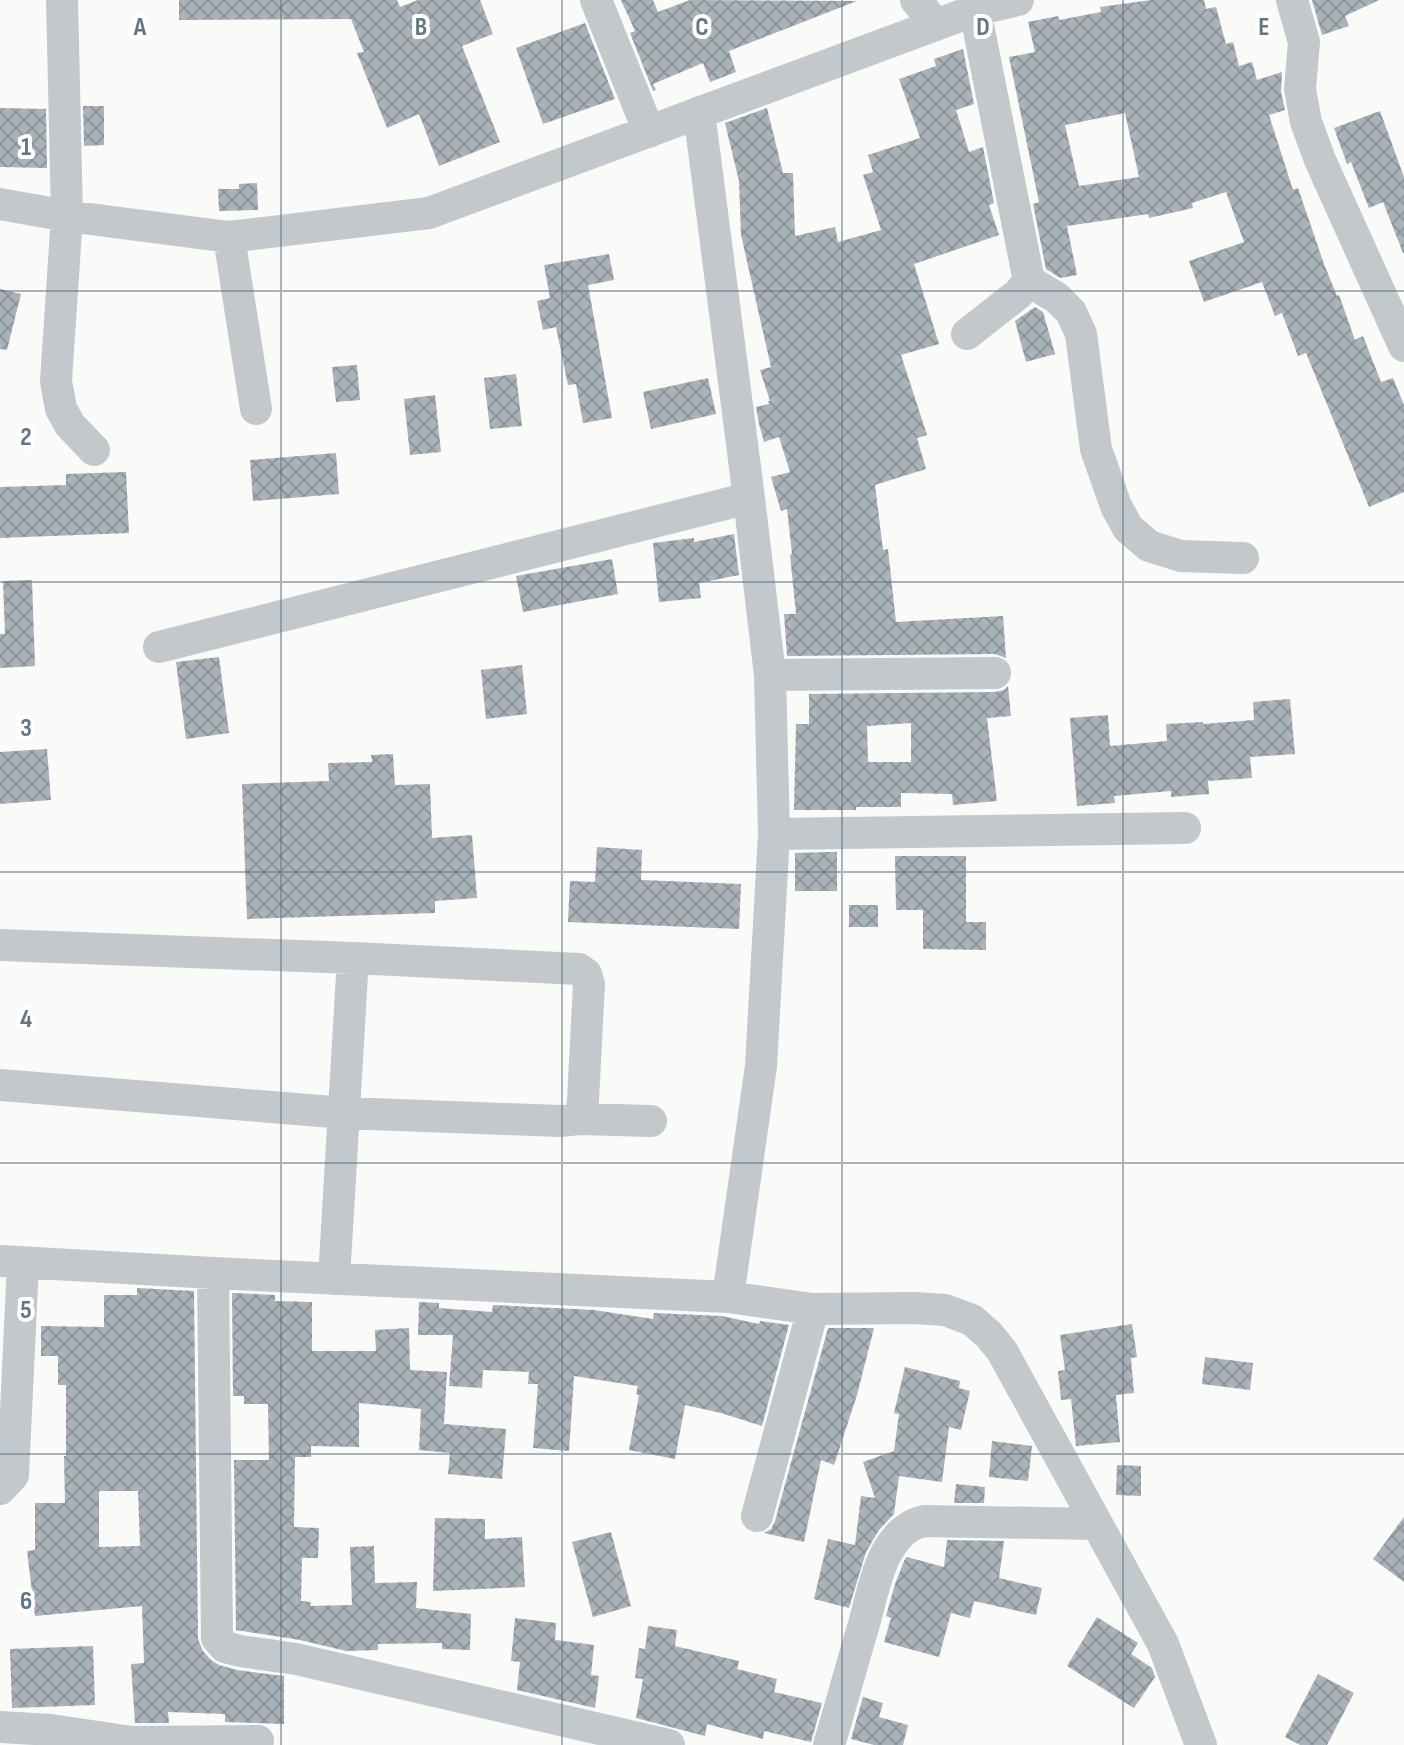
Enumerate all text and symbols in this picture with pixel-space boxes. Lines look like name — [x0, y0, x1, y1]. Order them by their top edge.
text: A — [133, 12, 147, 43]
text: B — [415, 12, 427, 43]
text: C — [695, 12, 709, 43]
text: D — [976, 12, 990, 43]
text: E — [1258, 12, 1270, 43]
text: 1 — [21, 132, 31, 163]
text: 2 — [20, 422, 32, 453]
text: 3 — [20, 713, 32, 744]
text: 4 — [20, 1004, 32, 1035]
text: 5 — [20, 1295, 32, 1326]
text: 6 — [20, 1586, 32, 1617]

